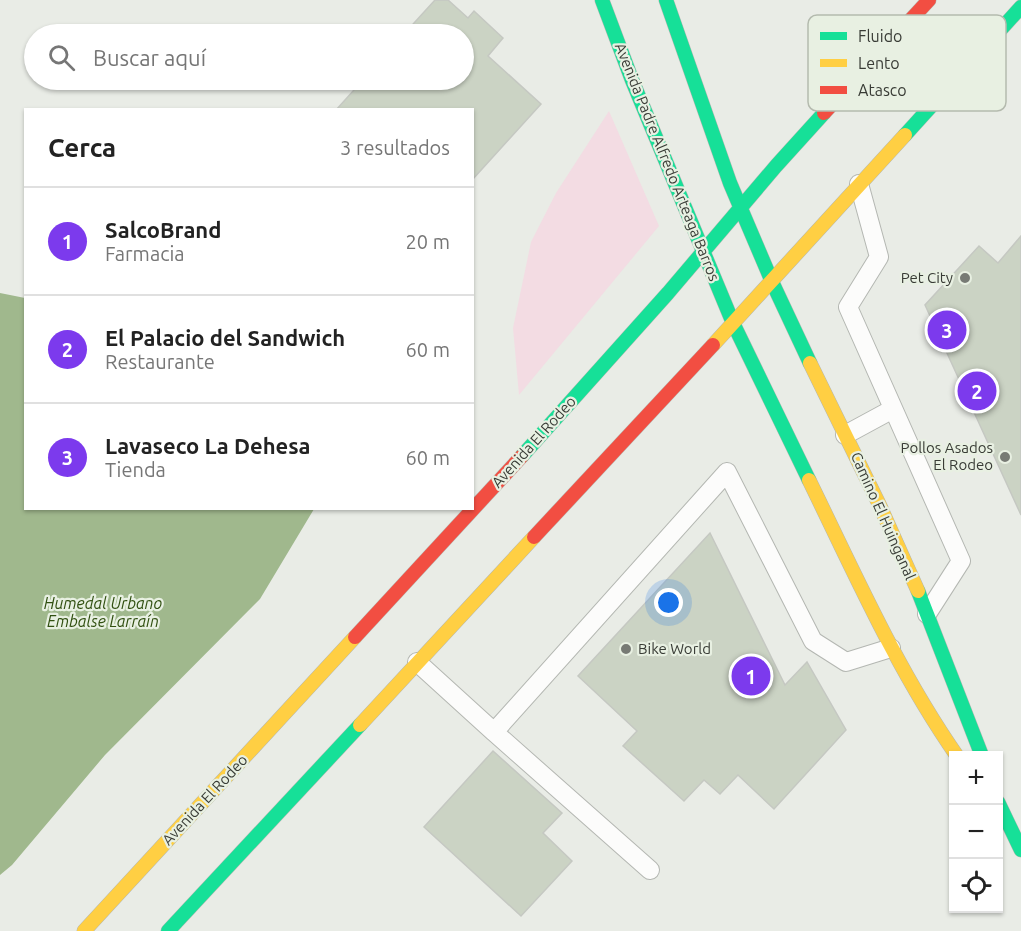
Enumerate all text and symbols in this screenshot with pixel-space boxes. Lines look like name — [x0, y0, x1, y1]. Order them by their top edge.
legend — [808, 15, 1006, 111]
search box — [24, 24, 474, 90]
text: Fluido — [858, 27, 902, 45]
street label: Avenida Padre Alfredo Arteaga Barros — [612, 40, 723, 283]
icon: search — [45, 41, 78, 74]
text: Buscar aquí — [93, 45, 206, 70]
text: Lento — [858, 54, 900, 72]
text: Atasco — [858, 81, 907, 99]
text: Cerca — [48, 133, 116, 162]
text: 3 resultados — [340, 136, 450, 159]
text: SalcoBrand — [105, 217, 221, 242]
text: 1 — [62, 230, 73, 253]
text: 20 m — [406, 230, 450, 253]
text: Farmacia — [105, 242, 185, 265]
place label: Pet City — [901, 269, 953, 286]
marker: Pet City — [958, 271, 972, 285]
pin: 3 — [928, 308, 966, 352]
text: El Palacio del Sandwich — [105, 325, 345, 350]
text: 2 — [62, 338, 73, 361]
text: 60 m — [406, 338, 450, 361]
text: Restaurante — [105, 350, 215, 373]
pin: 2 — [958, 368, 996, 414]
street label: Avenida El Rodeo — [488, 393, 579, 491]
text: Lavaseco La Dehesa — [105, 433, 311, 458]
place label: Pollos Asados El Rodeo — [901, 439, 993, 473]
text: 3 — [62, 446, 73, 469]
text: 60 m — [406, 446, 450, 469]
street label: Camino El Huinganal — [848, 449, 919, 582]
marker: Pollos Asados El Rodeo — [998, 450, 1012, 464]
text: Tienda — [105, 458, 166, 481]
your location — [654, 588, 683, 617]
water label: Humedal Urbano Embalse Larraín — [44, 594, 162, 630]
place label: Bike World — [638, 640, 711, 657]
marker: Bike World — [619, 642, 633, 656]
pin: 1 — [732, 654, 771, 698]
street label: Avenida El Rodeo — [159, 751, 251, 848]
map controls — [949, 751, 1003, 913]
button: + — [949, 751, 1003, 805]
button: − — [949, 805, 1003, 859]
button: locate — [949, 859, 1003, 913]

